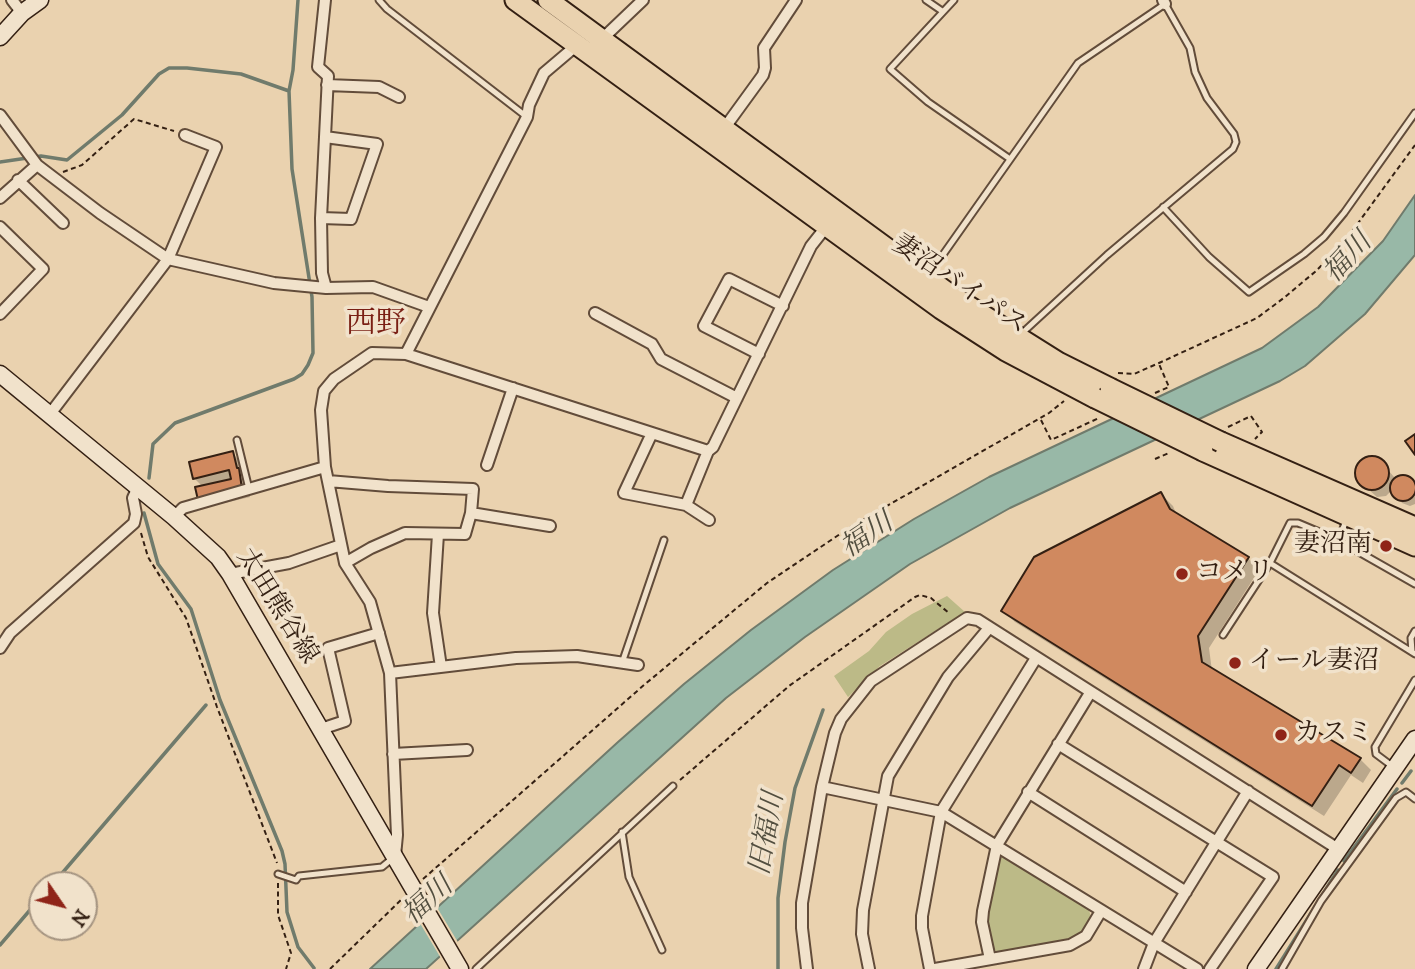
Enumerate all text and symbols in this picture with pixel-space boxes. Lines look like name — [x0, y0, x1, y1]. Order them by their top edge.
water label: 福川 — [1318, 227, 1380, 291]
street label: 妻沼バイパス — [886, 229, 1032, 343]
district label: 西野 — [346, 308, 406, 344]
water label: 福川 — [835, 507, 901, 567]
place label: 妻沼南 — [1294, 530, 1372, 562]
marker: 妻沼南 — [1378, 538, 1394, 554]
street label: 太田熊谷線 — [228, 544, 324, 670]
place label: コメリ — [1196, 558, 1274, 590]
marker: コメリ — [1174, 566, 1190, 582]
place label: イール妻沼 — [1249, 647, 1379, 679]
marker: イール妻沼 — [1227, 655, 1243, 671]
place label: カスミ — [1295, 719, 1373, 751]
marker: カスミ — [1273, 727, 1289, 743]
water label: 旧福川 — [745, 790, 793, 878]
north arrow — [28, 871, 98, 941]
water label: 福川 — [397, 871, 461, 933]
text: N — [65, 904, 93, 930]

